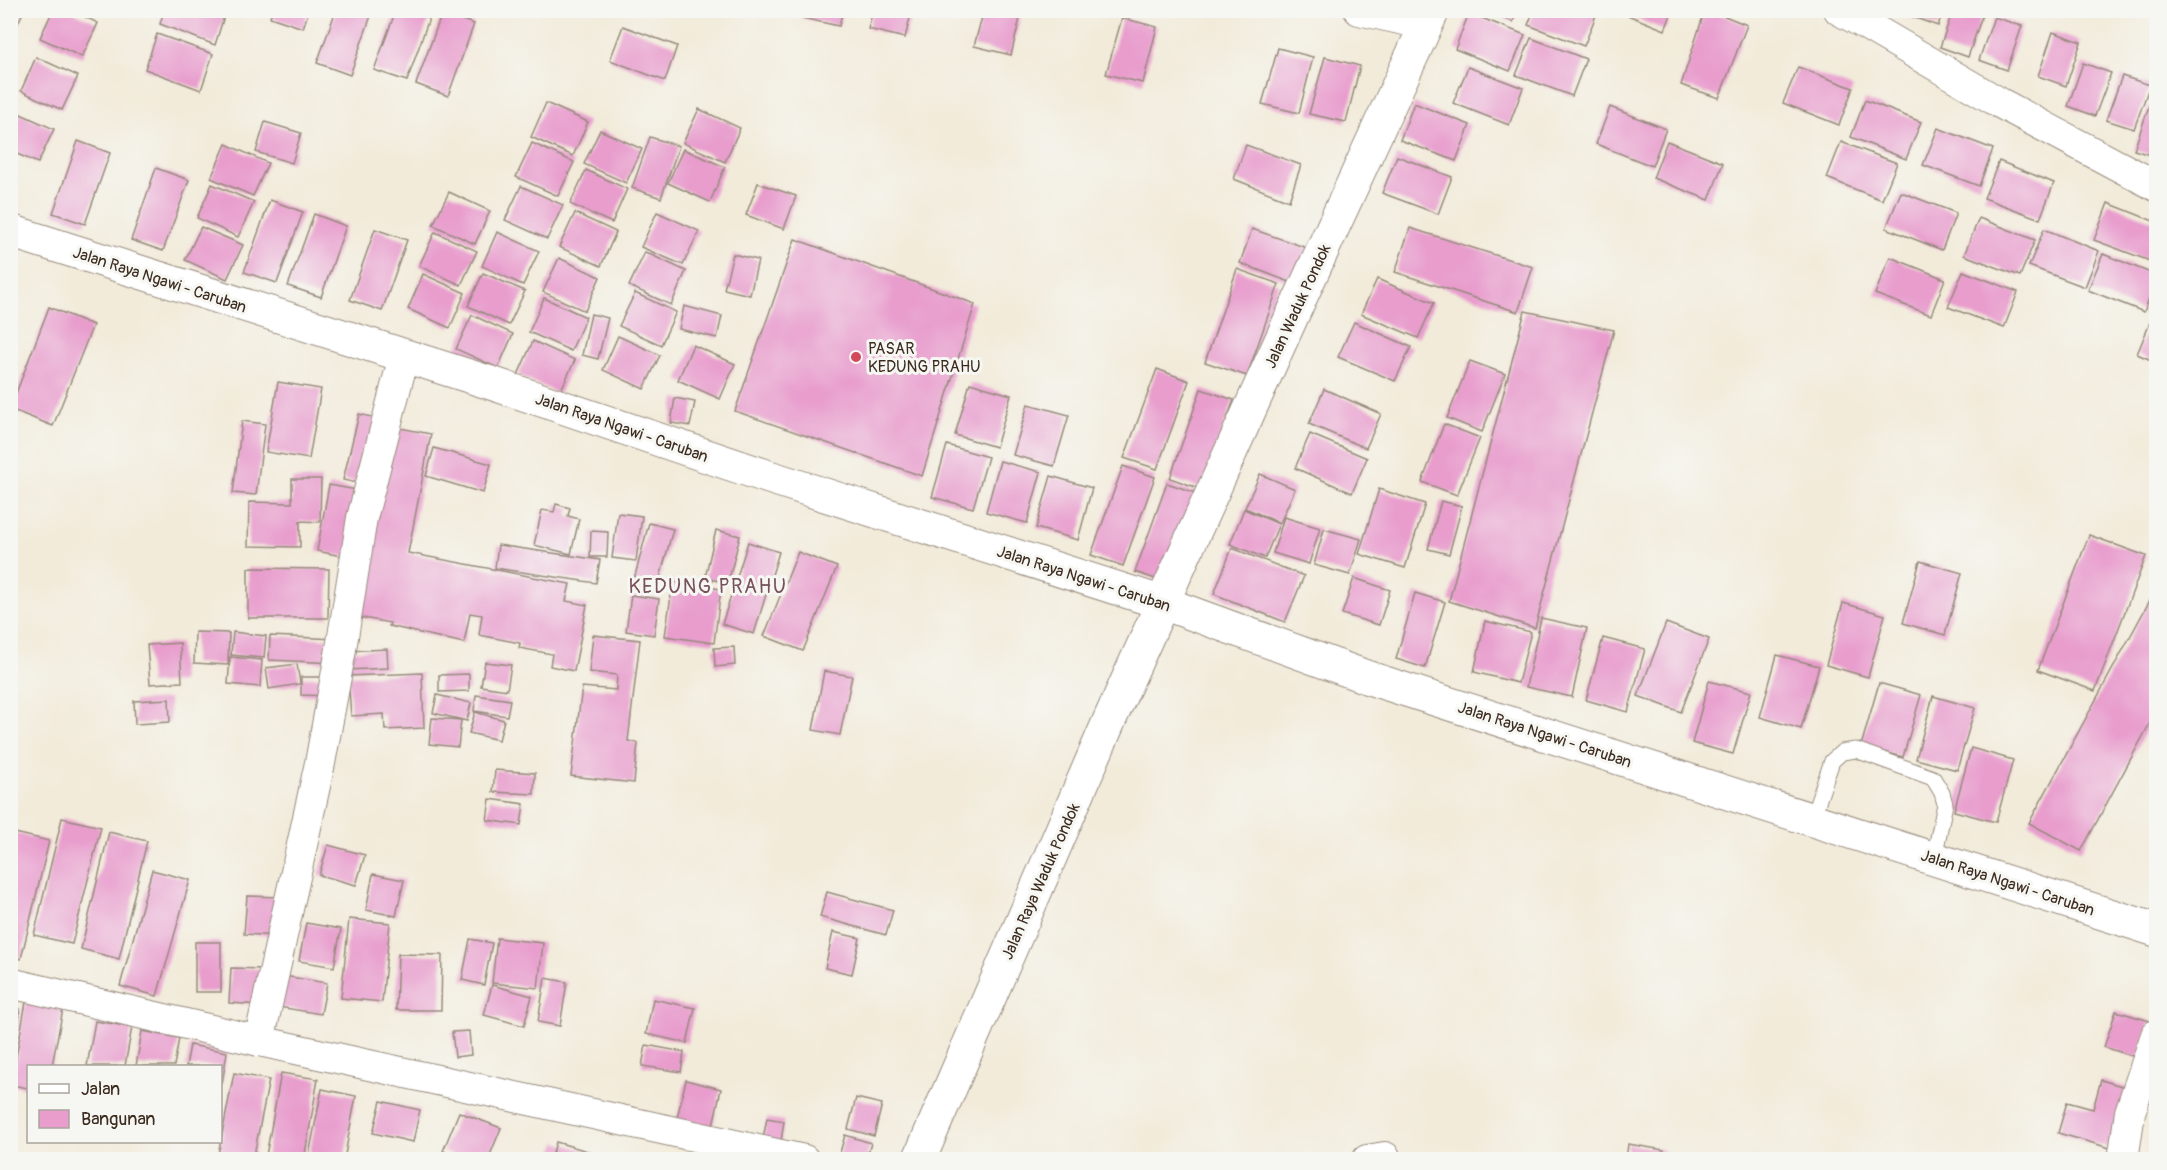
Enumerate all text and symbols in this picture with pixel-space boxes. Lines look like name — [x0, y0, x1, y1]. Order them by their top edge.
street label: Jalan Waduk Pondok — [1260, 241, 1336, 372]
street label: Jalan Raya Ngawi - Caruban — [70, 242, 249, 318]
place label: PASAR KEDUNG PRAHU — [868, 339, 981, 377]
marker: PASAR KEDUNG PRAHU — [849, 350, 863, 364]
street label: Jalan Raya Ngawi - Caruban — [533, 389, 711, 467]
street label: Jalan Raya Ngawi - Caruban — [994, 541, 1173, 617]
district label: KEDUNG PRAHU — [629, 574, 787, 599]
street label: Jalan Raya Ngawi - Caruban — [1455, 697, 1634, 773]
street label: Jalan Raya Waduk Pondok — [997, 800, 1085, 963]
street label: Jalan Raya Ngawi - Caruban — [1918, 845, 2097, 921]
legend — [27, 1065, 222, 1143]
text: Jalan — [81, 1078, 120, 1101]
text: Bangunan — [81, 1108, 156, 1131]

